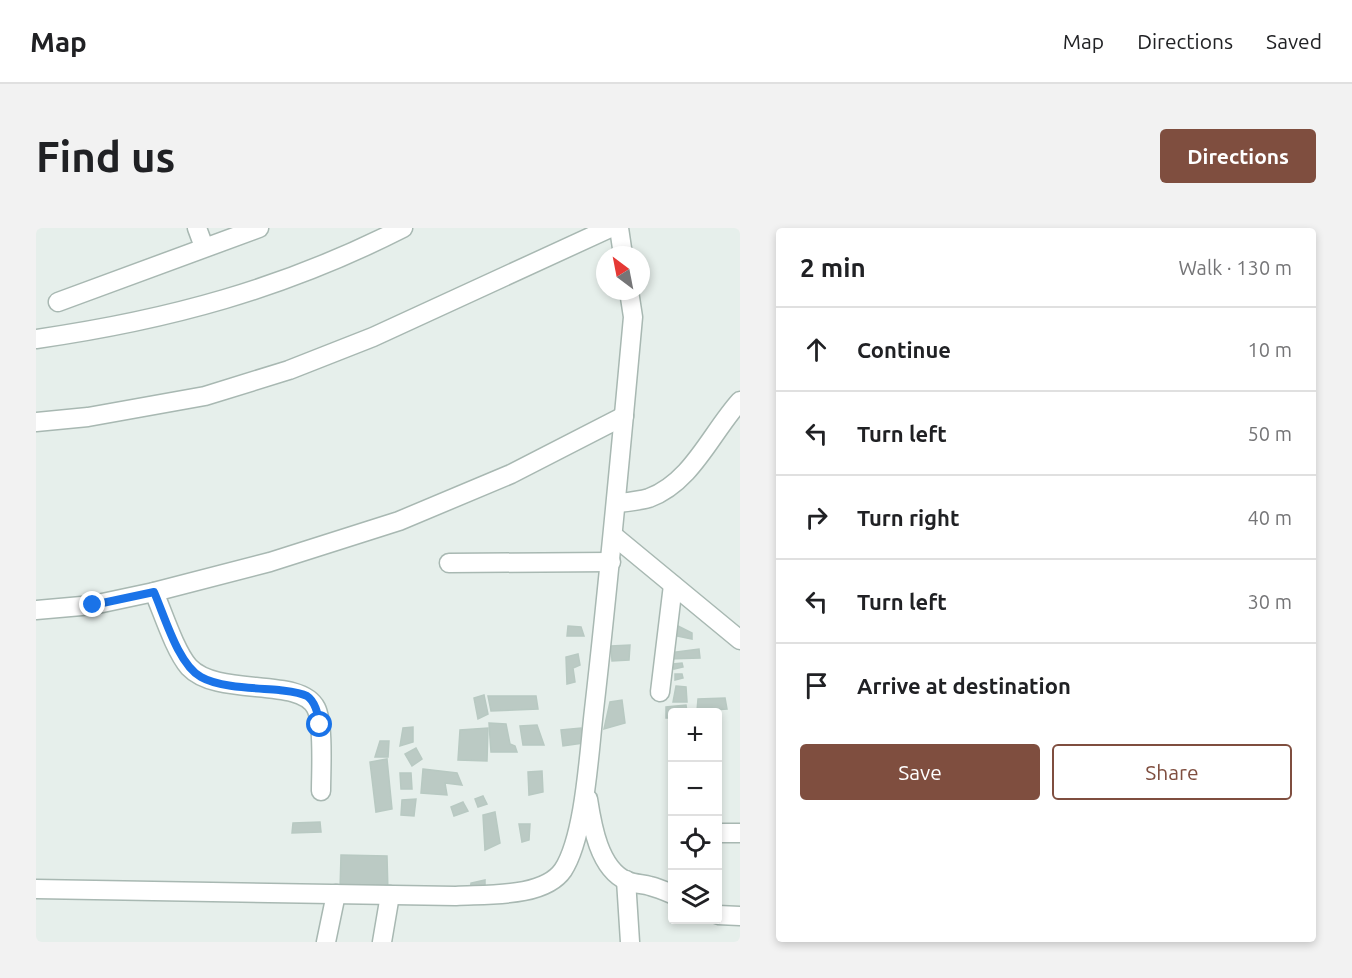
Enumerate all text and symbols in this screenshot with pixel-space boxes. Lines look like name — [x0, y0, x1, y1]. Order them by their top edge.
text: Map — [30, 26, 87, 57]
text: Map — [1063, 29, 1104, 53]
text: Directions — [1137, 29, 1233, 53]
text: Saved — [1266, 29, 1322, 53]
button: Directions — [1160, 129, 1316, 183]
text: Find us — [36, 133, 175, 180]
north arrow — [596, 246, 650, 300]
text: 2 min — [800, 253, 866, 282]
text: Walk · 130 m — [1179, 256, 1292, 279]
icon: ahead — [800, 333, 833, 366]
text: Continue — [857, 337, 951, 362]
text: 10 m — [1248, 338, 1292, 361]
icon: left — [800, 417, 833, 450]
text: Turn left — [857, 421, 947, 446]
text: 50 m — [1248, 422, 1292, 445]
icon: right — [800, 501, 833, 534]
text: Turn right — [857, 505, 959, 530]
text: 40 m — [1248, 506, 1292, 529]
icon: left — [800, 585, 833, 618]
text: Turn left — [857, 589, 947, 614]
text: 30 m — [1248, 590, 1292, 613]
route end — [79, 591, 105, 617]
icon: arrive — [800, 669, 833, 702]
text: Arrive at destination — [857, 673, 1071, 698]
map controls — [668, 708, 722, 924]
button: + — [668, 708, 722, 762]
route start — [306, 711, 332, 737]
button: Save — [800, 744, 1040, 800]
button: Share — [1052, 744, 1292, 800]
button: − — [668, 762, 722, 816]
button: locate — [668, 816, 722, 870]
button: layers — [668, 870, 722, 924]

